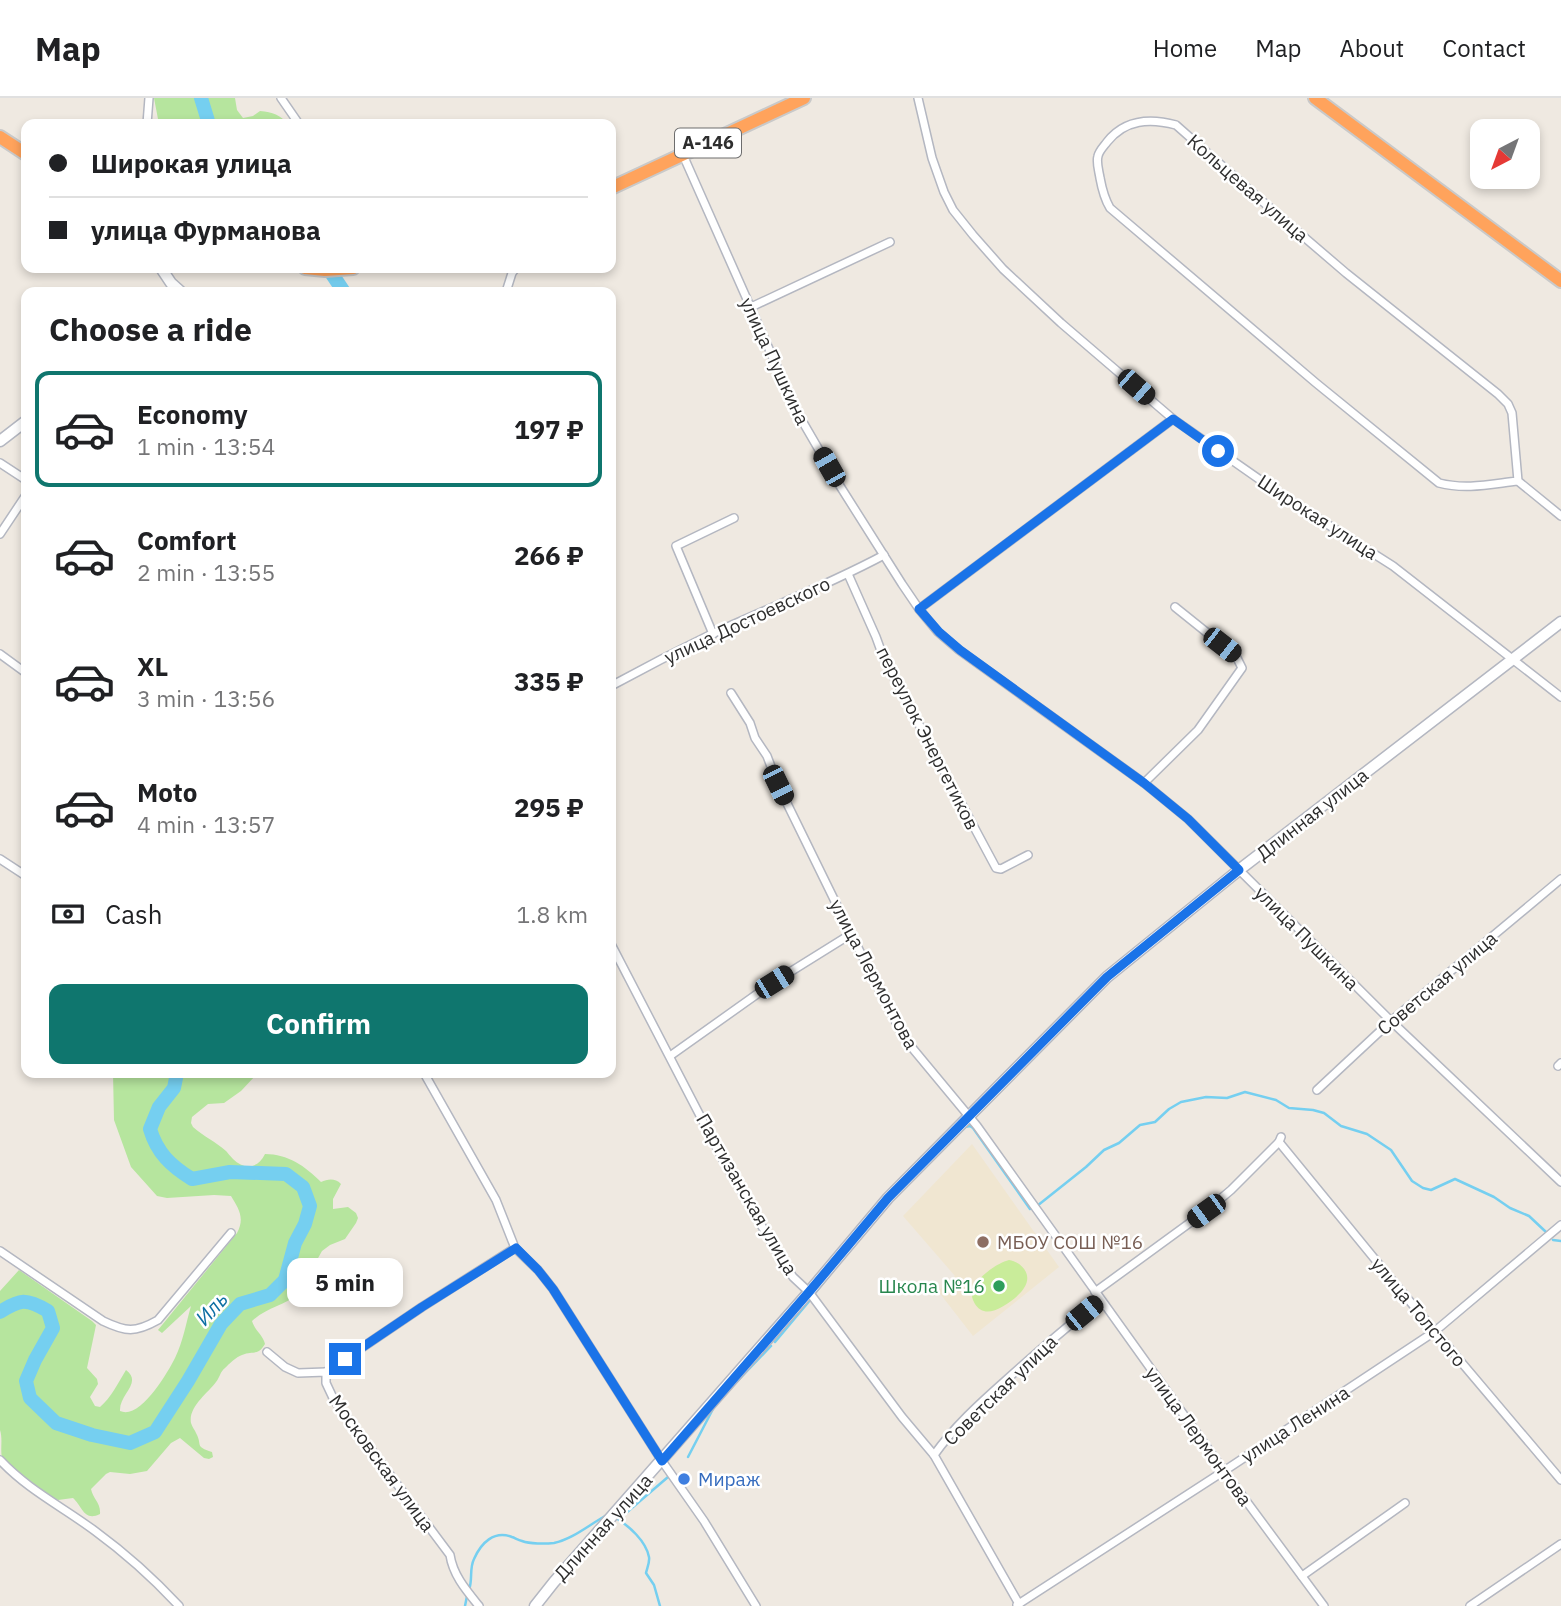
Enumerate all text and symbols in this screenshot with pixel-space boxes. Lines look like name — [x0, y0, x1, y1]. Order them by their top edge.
text: Map — [35, 27, 101, 70]
text: Home — [1153, 32, 1217, 64]
text: Map — [1255, 32, 1301, 64]
text: About — [1339, 32, 1404, 64]
text: Contact — [1442, 32, 1526, 64]
north arrow — [1470, 119, 1540, 189]
map controls — [1470, 119, 1540, 189]
road number: А-146 — [675, 129, 741, 158]
street label: Кольцевая улица — [1182, 129, 1314, 247]
text: Широкая улица — [91, 146, 292, 180]
text: улица Фурманова — [91, 213, 321, 247]
street label: улица Пушкина — [735, 293, 815, 429]
text: Choose a ride — [49, 308, 252, 350]
car — [1114, 365, 1159, 409]
text: Economy — [137, 397, 248, 431]
icon: car — [53, 398, 116, 461]
text: 197 ₽ — [514, 412, 584, 446]
text: 1 min · 13:54 — [137, 431, 275, 461]
route start — [1202, 435, 1234, 467]
car — [810, 444, 849, 490]
street label: Широкая улица — [1253, 469, 1383, 565]
text: Comfort — [137, 523, 236, 557]
icon: car — [53, 524, 116, 587]
text: 266 ₽ — [514, 538, 584, 572]
text: 2 min · 13:55 — [137, 557, 275, 587]
street label: улица Достоевского — [660, 571, 834, 669]
car — [1199, 624, 1246, 666]
street label: переулок Энергетиков — [871, 642, 985, 834]
text: XL — [137, 649, 168, 683]
icon: car — [53, 650, 116, 713]
text: 335 ₽ — [514, 664, 584, 698]
text: 3 min · 13:56 — [137, 683, 275, 713]
car — [760, 762, 797, 808]
street label: Длинная улица — [1251, 763, 1373, 865]
text: Moto — [137, 775, 197, 809]
icon: car — [53, 776, 116, 839]
text: 295 ₽ — [514, 790, 584, 824]
text: 4 min · 13:57 — [137, 809, 275, 839]
street label: улица Пушкина — [1250, 881, 1364, 995]
icon: cash — [49, 895, 87, 933]
street label: улица Лермонтова — [824, 895, 924, 1053]
text: Cash — [105, 897, 162, 931]
text: 1.8 km — [517, 899, 588, 929]
street label: Советская улица — [1372, 926, 1502, 1040]
car — [751, 962, 798, 1002]
button: Confirm — [49, 984, 588, 1064]
street label: Партизанская улица — [691, 1109, 803, 1279]
car — [1183, 1190, 1230, 1232]
place label: МБОУ СОШ №16 — [997, 1230, 1143, 1254]
marker: МБОУ СОШ №16 — [975, 1234, 991, 1250]
street label: улица Толстого — [1366, 1252, 1472, 1372]
callout: 5 min — [287, 1258, 403, 1306]
text: 5 min — [315, 1267, 375, 1297]
place label: Школа №16 — [878, 1274, 985, 1298]
marker: Школа №16 — [991, 1278, 1007, 1294]
water label: Иль — [189, 1286, 234, 1331]
car — [1062, 1292, 1107, 1334]
street label: Советская улица — [938, 1330, 1062, 1450]
route end — [329, 1343, 361, 1375]
street label: улица Лермонтова — [1140, 1362, 1258, 1510]
street label: улица Ленина — [1236, 1380, 1354, 1468]
street label: Московская улица — [324, 1389, 440, 1537]
place label: Мираж — [698, 1467, 760, 1491]
street label: Длинная улица — [549, 1469, 657, 1585]
marker: Мираж — [676, 1471, 692, 1487]

